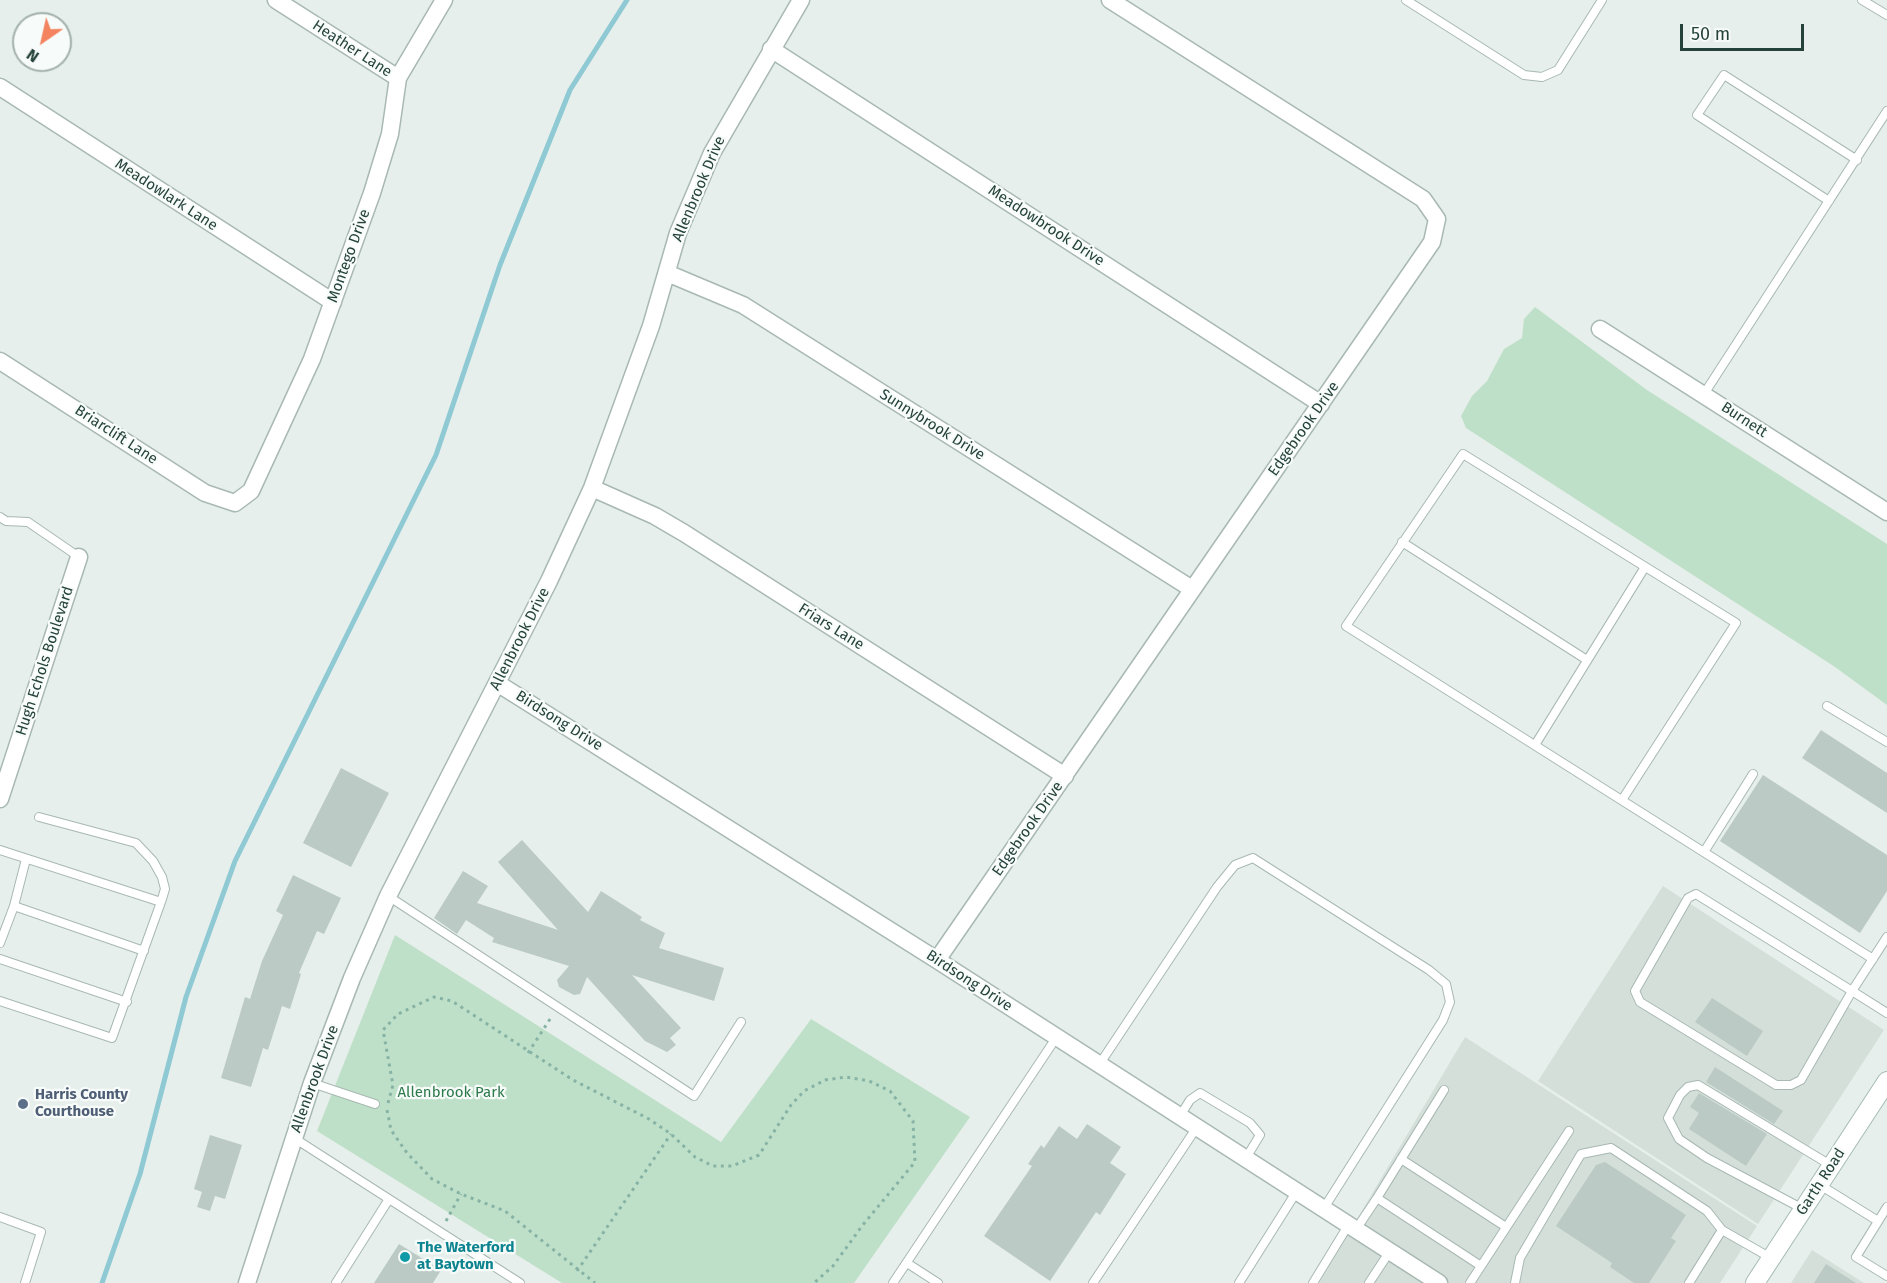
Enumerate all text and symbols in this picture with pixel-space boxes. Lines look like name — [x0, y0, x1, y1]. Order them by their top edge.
north arrow — [12, 12, 72, 72]
scale bar — [1683, 12, 1808, 50]
street label: Heather Lane — [309, 17, 395, 81]
text: 50 m — [1691, 23, 1730, 45]
text: N — [23, 45, 42, 67]
street label: Allenbrook Drive — [669, 134, 729, 244]
street label: Meadowlark Lane — [111, 155, 221, 235]
street label: Meadowbrook Drive — [985, 182, 1107, 270]
street label: Montego Drive — [324, 207, 374, 305]
street label: Edgebrook Drive — [1265, 378, 1343, 480]
street label: Sunnybrook Drive — [876, 385, 988, 465]
street label: Burnett — [1718, 398, 1770, 442]
street label: Briarclift Lane — [71, 402, 161, 468]
street label: Hugh Echols Boulevard — [12, 584, 78, 738]
street label: Allenbrook Drive — [486, 585, 554, 693]
street label: Friars Lane — [795, 600, 867, 654]
street label: Birdsong Drive — [512, 687, 606, 755]
street label: Edgebrook Drive — [989, 778, 1067, 880]
street label: Birdsong Drive — [923, 946, 1015, 1016]
street label: Allenbrook Drive — [287, 1023, 343, 1135]
park label: Allenbrook Park — [397, 1084, 505, 1102]
place label: Harris County Courthouse — [35, 1086, 128, 1121]
marker: Harris County Courthouse — [16, 1097, 30, 1111]
street label: Garth Road — [1793, 1145, 1849, 1219]
place label: The Waterford at Baytown — [417, 1239, 514, 1274]
marker: The Waterford at Baytown — [398, 1250, 412, 1264]

